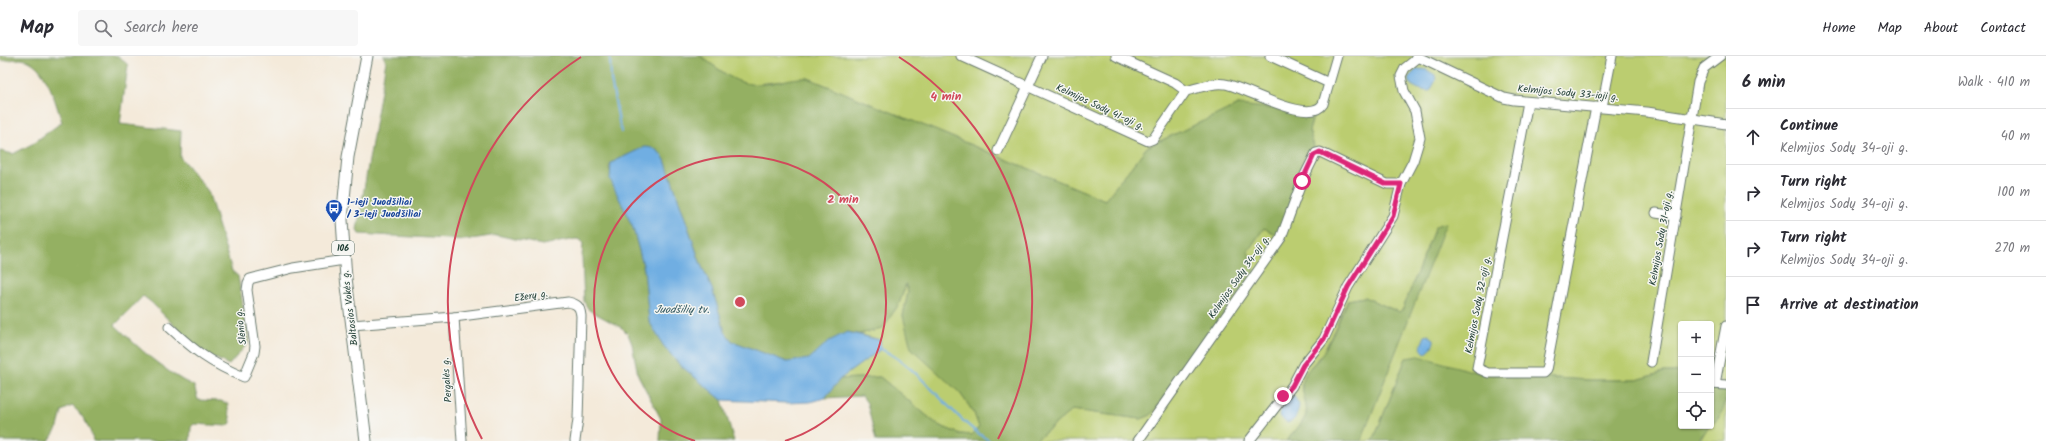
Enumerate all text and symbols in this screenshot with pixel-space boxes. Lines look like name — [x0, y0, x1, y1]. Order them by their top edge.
search box — [78, 10, 358, 46]
text: Map — [20, 13, 54, 43]
text: Search here — [124, 16, 198, 40]
icon: search — [92, 17, 114, 39]
text: Home — [1822, 17, 1856, 39]
text: Map — [1878, 17, 1902, 39]
text: About — [1924, 17, 1958, 39]
text: Contact — [1980, 17, 2026, 39]
text: 6 min — [1742, 69, 1786, 96]
text: Walk · 410 m — [1958, 72, 2030, 93]
street label: Kelmijos Sodų 41-oji g. — [1053, 79, 1147, 135]
street label: Kelmijos Sodų 33-ioji g. — [1517, 81, 1619, 105]
text: 4 min — [931, 87, 962, 106]
text: Continue — [1780, 114, 1838, 138]
icon: ahead — [1742, 126, 1764, 148]
text: 40 m — [2001, 126, 2030, 147]
text: Kelmijos Sodų 34-oji g. — [1780, 138, 1908, 159]
text: Turn right — [1780, 170, 1847, 194]
route start — [1293, 172, 1311, 190]
icon: right — [1742, 182, 1764, 204]
text: 100 m — [1997, 182, 2030, 203]
street label: Kelmijos Sodų 31-oji g. — [1645, 189, 1677, 287]
text: 2 min — [827, 190, 859, 209]
place label: 1-ieji Juodšiliai / 3-ieji Juodšiliai — [346, 194, 421, 222]
text: Kelmijos Sodų 34-oji g. — [1780, 194, 1908, 215]
bus stop icon: 1-ieji Juodšiliai / 3-ieji Juodšiliai — [324, 198, 344, 223]
text: Turn right — [1780, 226, 1847, 250]
street label: Kelmijos Sodų 34-oji g. — [1204, 232, 1274, 322]
icon: right — [1742, 238, 1764, 260]
text: 270 m — [1994, 238, 2030, 259]
road number: 106 — [332, 241, 354, 255]
text: Kelmijos Sodų 34-oji g. — [1780, 250, 1908, 271]
street label: Kelmijos Sodų 32-oji g. — [1461, 255, 1495, 355]
street label: Baltosios Vokės g. — [337, 269, 363, 347]
street label: Ežerų g. — [513, 285, 549, 307]
text: Arrive at destination — [1780, 293, 1919, 317]
icon: arrive — [1742, 294, 1764, 316]
centre of rings — [733, 295, 747, 309]
water label: Juodšilių tv. — [655, 301, 710, 319]
street label: Slėnio g. — [231, 308, 251, 346]
map controls — [1678, 321, 1714, 429]
button: + — [1678, 321, 1714, 357]
street label: Pergalės g. — [437, 357, 457, 403]
button: − — [1678, 357, 1714, 393]
route end — [1274, 387, 1292, 405]
button: locate — [1678, 393, 1714, 429]

